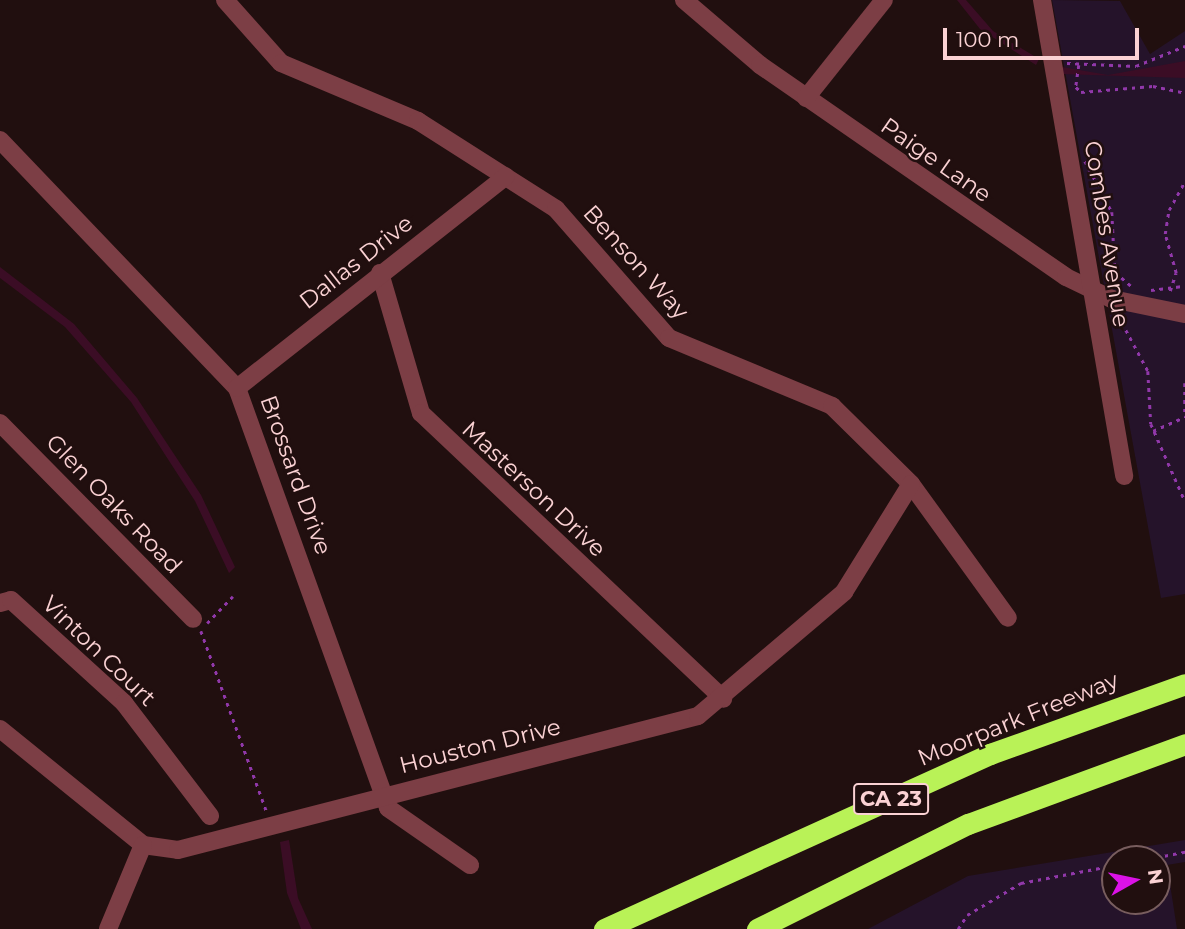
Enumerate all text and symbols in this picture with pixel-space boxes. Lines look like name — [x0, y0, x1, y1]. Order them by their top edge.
scale bar — [947, 14, 1143, 58]
text: 100 m — [956, 27, 1019, 52]
street label: Paige Lane — [876, 112, 996, 208]
street label: Combes Avenue — [1079, 139, 1135, 329]
street label: Benson Way — [578, 199, 694, 325]
street label: Dallas Drive — [294, 209, 418, 315]
street label: Brossard Drive — [254, 392, 338, 558]
street label: Masterson Drive — [457, 415, 611, 563]
street label: Glen Oaks Road — [40, 429, 188, 579]
street label: Vinton Court — [37, 590, 161, 712]
street label: Moorpark Freeway — [914, 666, 1122, 772]
street label: Houston Drive — [397, 713, 563, 779]
road number: CA 23 — [852, 782, 930, 816]
north arrow — [1101, 845, 1171, 915]
text: N — [1143, 868, 1168, 886]

